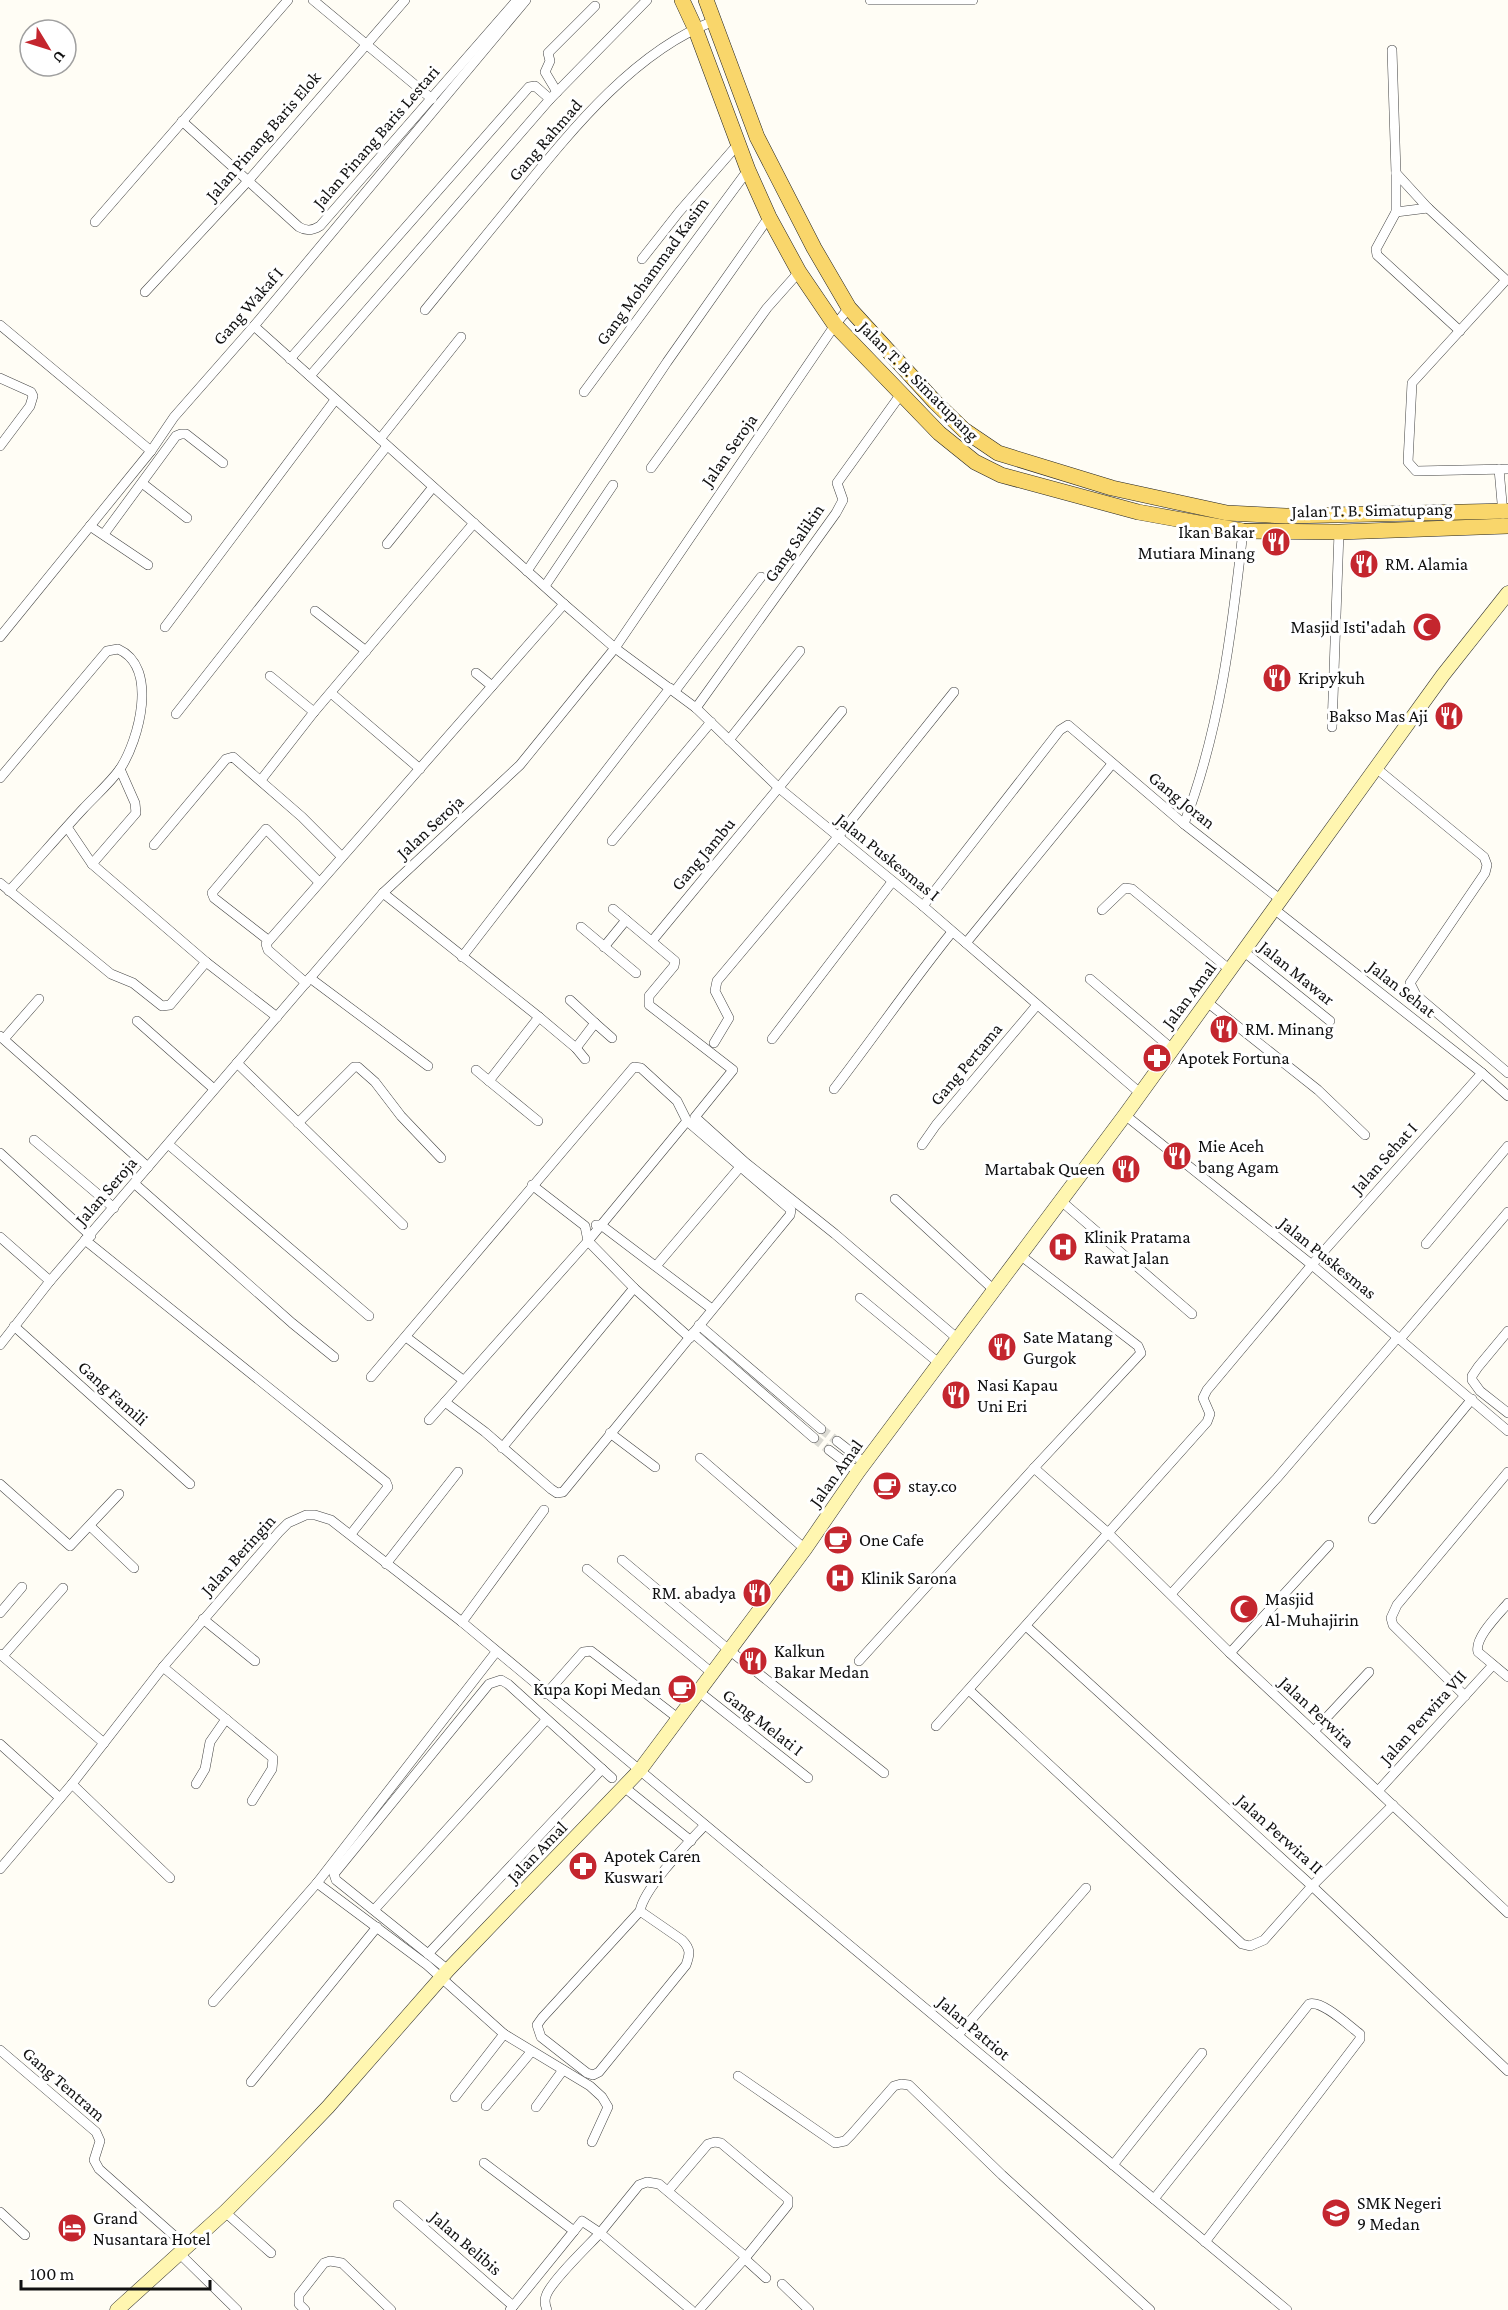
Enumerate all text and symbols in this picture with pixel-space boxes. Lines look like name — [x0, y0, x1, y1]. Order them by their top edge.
north arrow — [18, 18, 78, 78]
text: U — [49, 47, 69, 67]
street label: Jalan Pinang Baris Lestari — [307, 61, 444, 214]
street label: Jalan Pinang Baris Elok — [200, 67, 325, 206]
street label: Gang Rahmad — [504, 95, 586, 185]
street label: Gang Mohammad Kasim — [592, 193, 713, 349]
street label: Gang Wakaf I — [209, 263, 287, 349]
street label: Jalan T. B. Simatupang — [854, 316, 983, 445]
street label: Jalan Seroja — [696, 410, 762, 492]
street label: Jalan T. B. Simatupang — [1289, 499, 1453, 521]
street label: Gang Salikin — [760, 500, 828, 586]
place label: Ikan Bakar Mutiara Minang — [1138, 522, 1256, 563]
restaurant icon: Ikan Bakar Mutiara Minang — [1260, 526, 1292, 558]
restaurant icon: RM. Alamia — [1348, 548, 1380, 580]
place label: RM. Alamia — [1385, 554, 1468, 574]
mosque icon: Masjid Isti'adah — [1411, 611, 1443, 643]
place label: Masjid Isti'adah — [1291, 617, 1406, 638]
restaurant icon: Kripykuh — [1261, 662, 1293, 694]
place label: Kripykuh — [1298, 668, 1365, 688]
restaurant icon: Bakso Mas Aji — [1433, 700, 1465, 732]
place label: Bakso Mas Aji — [1329, 706, 1428, 727]
street label: Gang Joran — [1145, 767, 1220, 833]
street label: Jalan Seroja — [391, 791, 468, 865]
street label: Jalan Puskesmas I — [831, 808, 944, 905]
street label: Gang Jambu — [667, 813, 739, 894]
street label: Jalan Mawar — [1254, 935, 1339, 1010]
street label: Jalan Sehat — [1363, 955, 1441, 1022]
street label: Jalan Amal — [1156, 958, 1220, 1034]
restaurant icon: RM. Minang — [1208, 1013, 1240, 1045]
street label: Gang Pertama — [926, 1019, 1006, 1109]
place label: RM. Minang — [1245, 1019, 1334, 1039]
pharmacy icon: Apotek Fortuna — [1141, 1042, 1173, 1074]
place label: Apotek Fortuna — [1178, 1048, 1290, 1068]
street label: Jalan Sehat I — [1345, 1118, 1421, 1199]
place label: Mie Aceh bang Agam — [1198, 1136, 1279, 1177]
restaurant icon: Mie Aceh bang Agam — [1161, 1140, 1193, 1172]
street label: Jalan Seroja — [70, 1153, 142, 1231]
restaurant icon: Martabak Queen — [1110, 1153, 1142, 1185]
place label: Martabak Queen — [984, 1159, 1105, 1179]
street label: Jalan Puskesmas — [1274, 1212, 1380, 1303]
place label: Klinik Pratama Rawat Jalan — [1084, 1227, 1191, 1268]
hospital icon: Klinik Pratama Rawat Jalan — [1047, 1231, 1079, 1263]
place label: Sate Matang Gurgok — [1023, 1327, 1113, 1368]
restaurant icon: Sate Matang Gurgok — [986, 1331, 1018, 1363]
street label: Gang Famili — [74, 1356, 152, 1430]
place label: Nasi Kapau Uni Eri — [977, 1375, 1058, 1416]
restaurant icon: Nasi Kapau Uni Eri — [940, 1379, 972, 1411]
street label: Jalan Amal — [804, 1436, 867, 1512]
cafe icon: stay.co — [871, 1470, 903, 1502]
place label: stay.co — [908, 1476, 957, 1496]
street label: Jalan Beringin — [195, 1510, 280, 1601]
cafe icon: One Cafe — [822, 1524, 854, 1556]
place label: One Cafe — [859, 1530, 924, 1550]
hospital icon: Klinik Sarona — [824, 1562, 856, 1594]
place label: Klinik Sarona — [861, 1568, 957, 1588]
restaurant icon: RM. abadya — [741, 1577, 773, 1609]
place label: RM. abadya — [652, 1583, 736, 1603]
place label: Masjid Al-Muhajirin — [1265, 1589, 1359, 1631]
mosque icon: Masjid Al-Muhajirin — [1228, 1593, 1260, 1625]
place label: Kalkun Bakar Medan — [774, 1641, 869, 1682]
restaurant icon: Kalkun Bakar Medan — [737, 1645, 769, 1677]
street label: Jalan Perwira VII — [1374, 1666, 1470, 1770]
street label: Jalan Perwira — [1274, 1671, 1359, 1752]
cafe icon: Kupa Kopi Medan — [666, 1673, 698, 1705]
place label: Kupa Kopi Medan — [533, 1679, 661, 1699]
street label: Gang Melati I — [719, 1684, 807, 1760]
street label: Jalan Perwira II — [1231, 1789, 1327, 1878]
street label: Jalan Amal — [501, 1817, 571, 1888]
place label: Apotek Caren Kuswari — [604, 1846, 701, 1887]
pharmacy icon: Apotek Caren Kuswari — [567, 1850, 599, 1882]
street label: Jalan Patriot — [932, 1991, 1015, 2065]
street label: Gang Tentram — [19, 2043, 110, 2126]
place label: SMK Negeri 9 Medan — [1357, 2193, 1442, 2234]
school or university icon: SMK Negeri 9 Medan — [1320, 2197, 1352, 2229]
street label: Jalan Belibis — [425, 2205, 506, 2279]
place label: Grand Nusantara Hotel — [93, 2208, 211, 2249]
hotel icon: Grand Nusantara Hotel — [56, 2212, 88, 2244]
scale bar — [21, 2253, 210, 2291]
text: 100 m — [30, 2264, 75, 2284]

